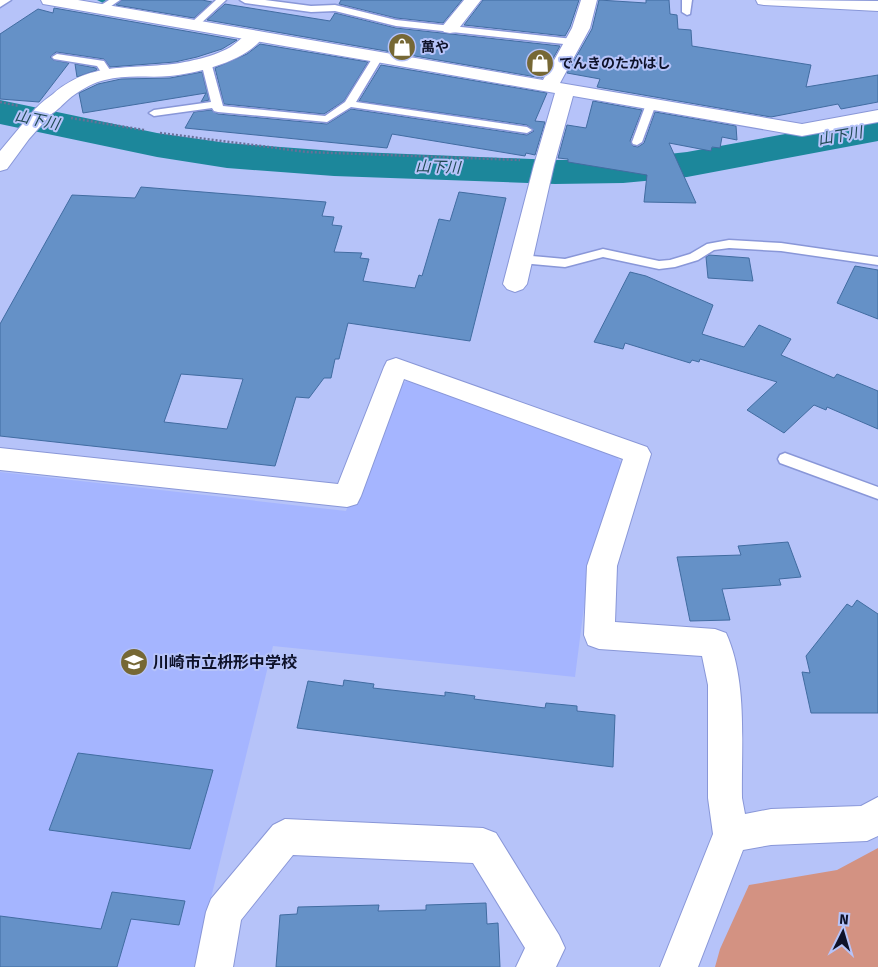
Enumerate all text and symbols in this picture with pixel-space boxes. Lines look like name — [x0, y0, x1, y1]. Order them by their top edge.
shop icon: 萬や — [387, 32, 417, 62]
place label: 萬や — [421, 39, 449, 56]
shop icon: でんきのたかはし — [525, 48, 555, 78]
place label: でんきのたかはし — [559, 55, 670, 72]
water label: 山下川 — [13, 107, 63, 134]
water label: 山下川 — [816, 123, 866, 149]
water label: 山下川 — [415, 157, 463, 177]
school or university icon: 川崎市立枡形中学校 — [119, 647, 149, 677]
place label: 川崎市立枡形中学校 — [153, 653, 297, 672]
north arrow — [818, 907, 868, 957]
text: N — [839, 911, 849, 928]

